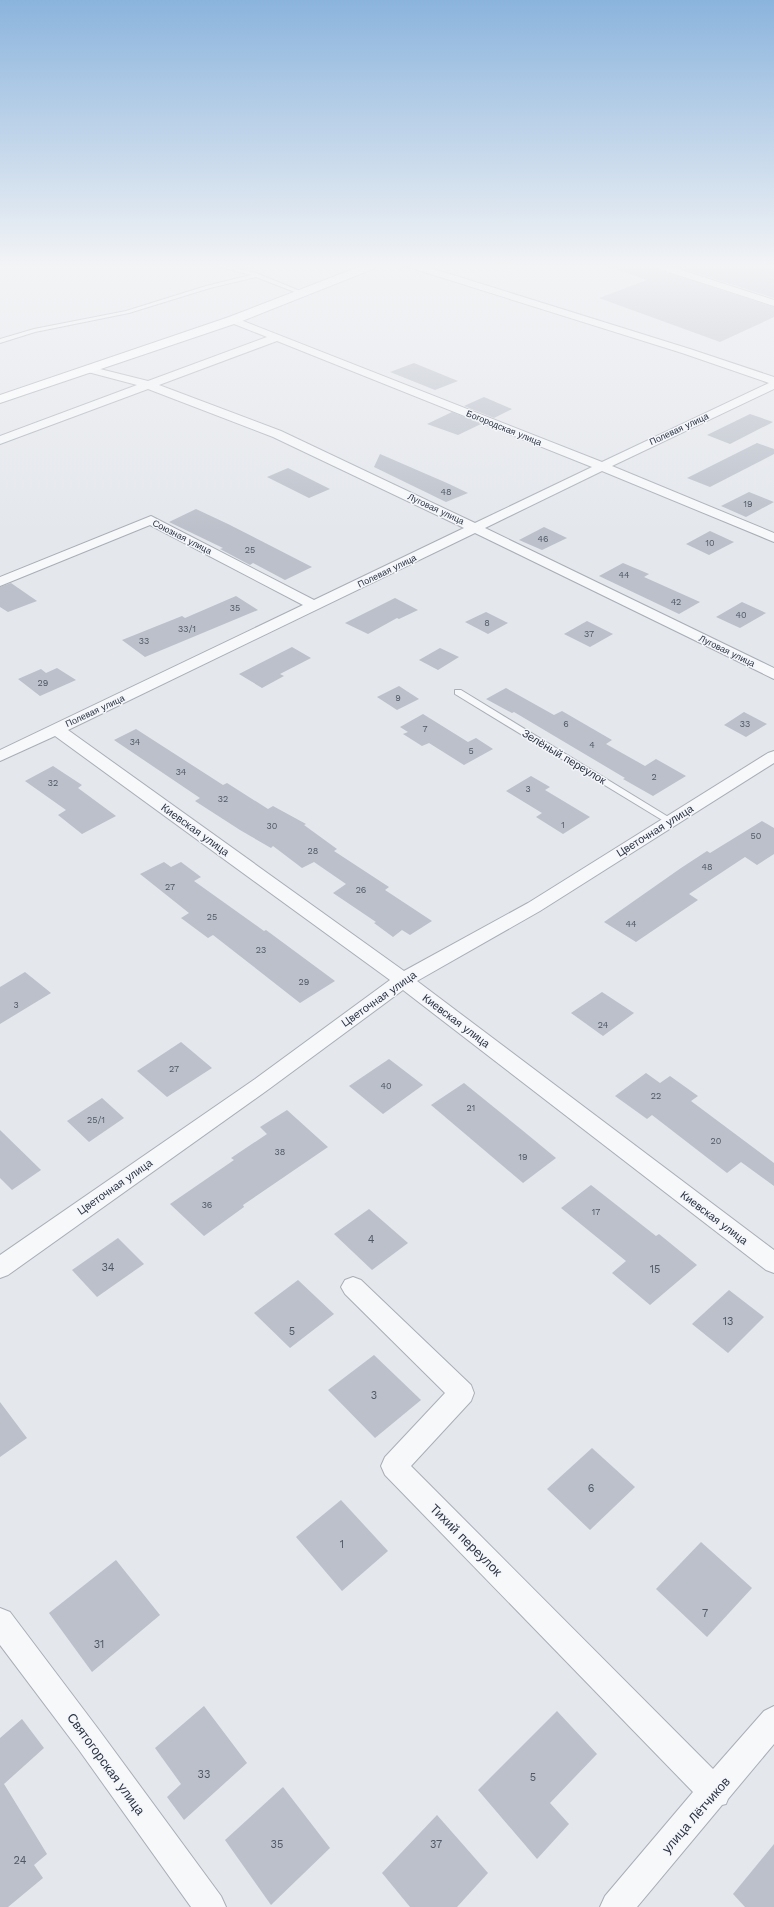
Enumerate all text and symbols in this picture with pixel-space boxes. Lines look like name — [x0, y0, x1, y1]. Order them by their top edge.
street label: Богородская улица — [465, 408, 543, 448]
street label: Полевая улица — [648, 411, 710, 447]
house number: 48 — [440, 487, 452, 497]
street label: Луговая улица — [406, 492, 466, 526]
house number: 19 — [743, 499, 753, 509]
street label: Союзная улица — [151, 518, 213, 556]
house number: 46 — [538, 534, 548, 544]
house number: 10 — [705, 538, 715, 548]
house number: 25 — [245, 545, 255, 555]
street label: Полевая улица — [356, 552, 418, 590]
house number: 44 — [619, 570, 630, 580]
house number: 42 — [671, 597, 681, 607]
house number: 35 — [230, 603, 240, 613]
house number: 40 — [735, 610, 747, 620]
house number: 8 — [484, 618, 490, 628]
house number: 33/1 — [178, 624, 196, 634]
house number: 37 — [584, 629, 594, 639]
street label: Луговая улица — [697, 633, 757, 669]
house number: 33 — [139, 636, 149, 646]
house number: 29 — [38, 678, 48, 688]
street label: Полевая улица — [64, 693, 126, 729]
house number: 9 — [395, 693, 401, 703]
house number: 6 — [563, 719, 569, 729]
house number: 33 — [740, 719, 750, 729]
house number: 7 — [422, 724, 428, 734]
street label: Зелёный переулок — [520, 727, 609, 787]
house number: 34 — [130, 737, 141, 747]
house number: 4 — [589, 740, 595, 750]
house number: 5 — [468, 746, 474, 756]
house number: 34 — [176, 767, 187, 777]
house number: 2 — [651, 772, 657, 782]
house number: 32 — [48, 778, 58, 788]
house number: 3 — [525, 784, 531, 794]
house number: 32 — [218, 794, 228, 804]
street label: Киевская улица — [158, 801, 232, 860]
street label: Цветочная улица — [614, 802, 697, 860]
house number: 1 — [561, 820, 565, 830]
house number: 30 — [267, 821, 278, 831]
house number: 50 — [751, 831, 762, 841]
house number: 28 — [308, 846, 318, 856]
house number: 48 — [701, 862, 713, 872]
house number: 27 — [165, 882, 175, 892]
house number: 26 — [356, 885, 366, 895]
house number: 25 — [207, 912, 217, 922]
house number: 44 — [626, 919, 637, 929]
house number: 23 — [256, 945, 266, 955]
street label: Цветочная улица — [339, 968, 420, 1030]
house number: 29 — [299, 977, 309, 987]
street label: Киевская улица — [420, 991, 493, 1051]
house number: 3 — [13, 1000, 19, 1010]
house number: 24 — [598, 1020, 609, 1030]
house number: 27 — [169, 1064, 179, 1074]
house number: 40 — [380, 1081, 392, 1091]
house number: 22 — [651, 1091, 661, 1101]
house number: 21 — [467, 1103, 475, 1113]
house number: 25/1 — [87, 1115, 105, 1125]
house number: 20 — [711, 1136, 722, 1146]
house number: 38 — [275, 1147, 285, 1157]
house number: 19 — [518, 1152, 528, 1162]
street label: Цветочная улица — [75, 1156, 156, 1218]
street label: Киевская улица — [678, 1188, 751, 1248]
house number: 36 — [202, 1200, 212, 1210]
house number: 17 — [592, 1207, 600, 1217]
house number: 4 — [368, 1233, 375, 1246]
house number: 34 — [101, 1261, 115, 1274]
house number: 15 — [650, 1263, 660, 1276]
house number: 13 — [723, 1315, 733, 1328]
house number: 5 — [289, 1325, 295, 1338]
house number: 3 — [371, 1389, 377, 1402]
house number: 6 — [588, 1482, 595, 1495]
street label: Тихий переулок — [427, 1501, 505, 1579]
house number: 1 — [340, 1538, 344, 1551]
house number: 7 — [702, 1607, 708, 1620]
house number: 31 — [94, 1638, 104, 1651]
street label: Святогорская улица — [64, 1710, 148, 1818]
house number: 33 — [198, 1768, 210, 1781]
house number: 5 — [530, 1771, 536, 1784]
street label: улица Лётчиков — [659, 1774, 733, 1856]
house number: 35 — [271, 1838, 283, 1851]
house number: 37 — [430, 1838, 442, 1851]
house number: 24 — [14, 1854, 27, 1867]

